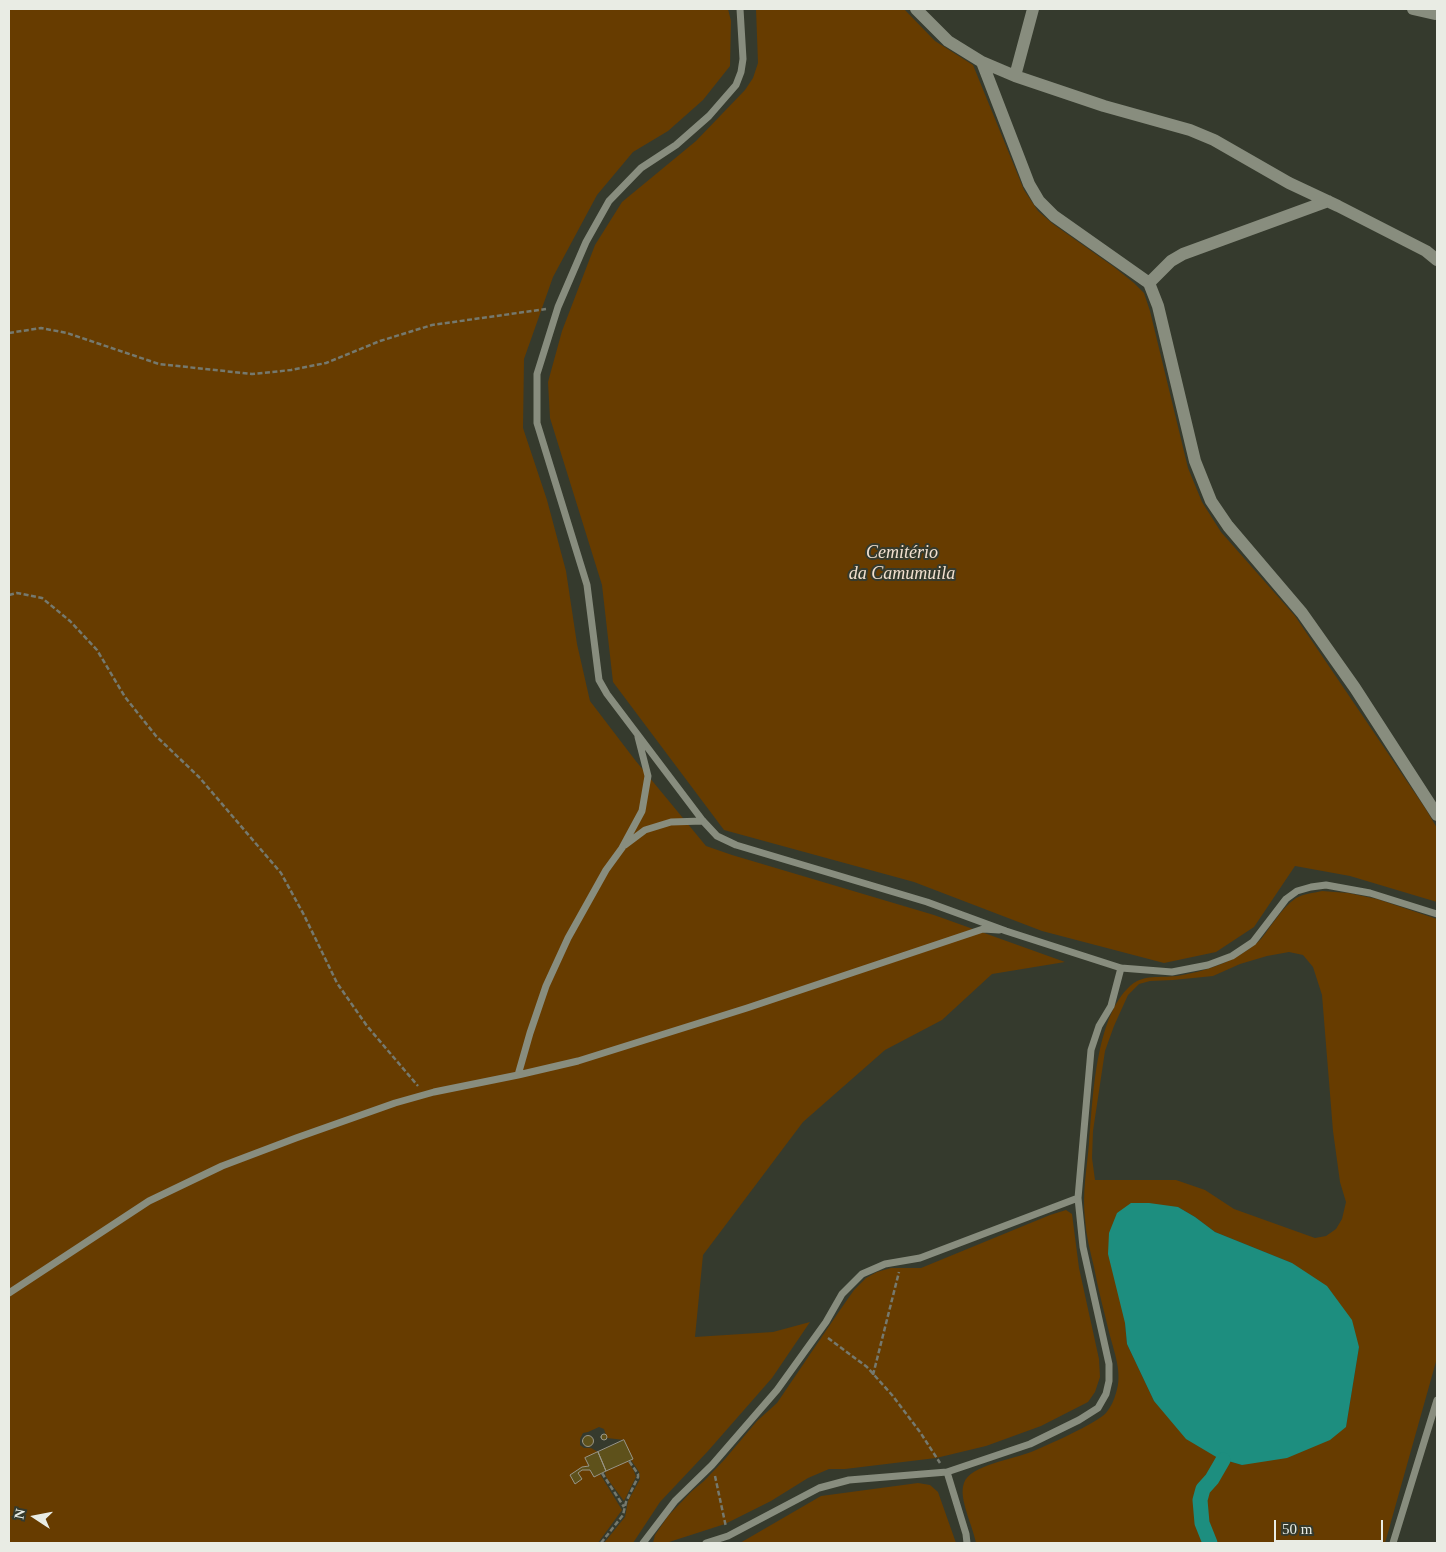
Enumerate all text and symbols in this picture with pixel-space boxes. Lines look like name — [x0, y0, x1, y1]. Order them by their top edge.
park label: Cemitério da Camumuila — [849, 542, 955, 584]
north arrow — [10, 1492, 60, 1542]
text: N — [11, 1508, 28, 1520]
scale bar — [1276, 1510, 1385, 1542]
text: 50 m — [1282, 1521, 1312, 1537]

